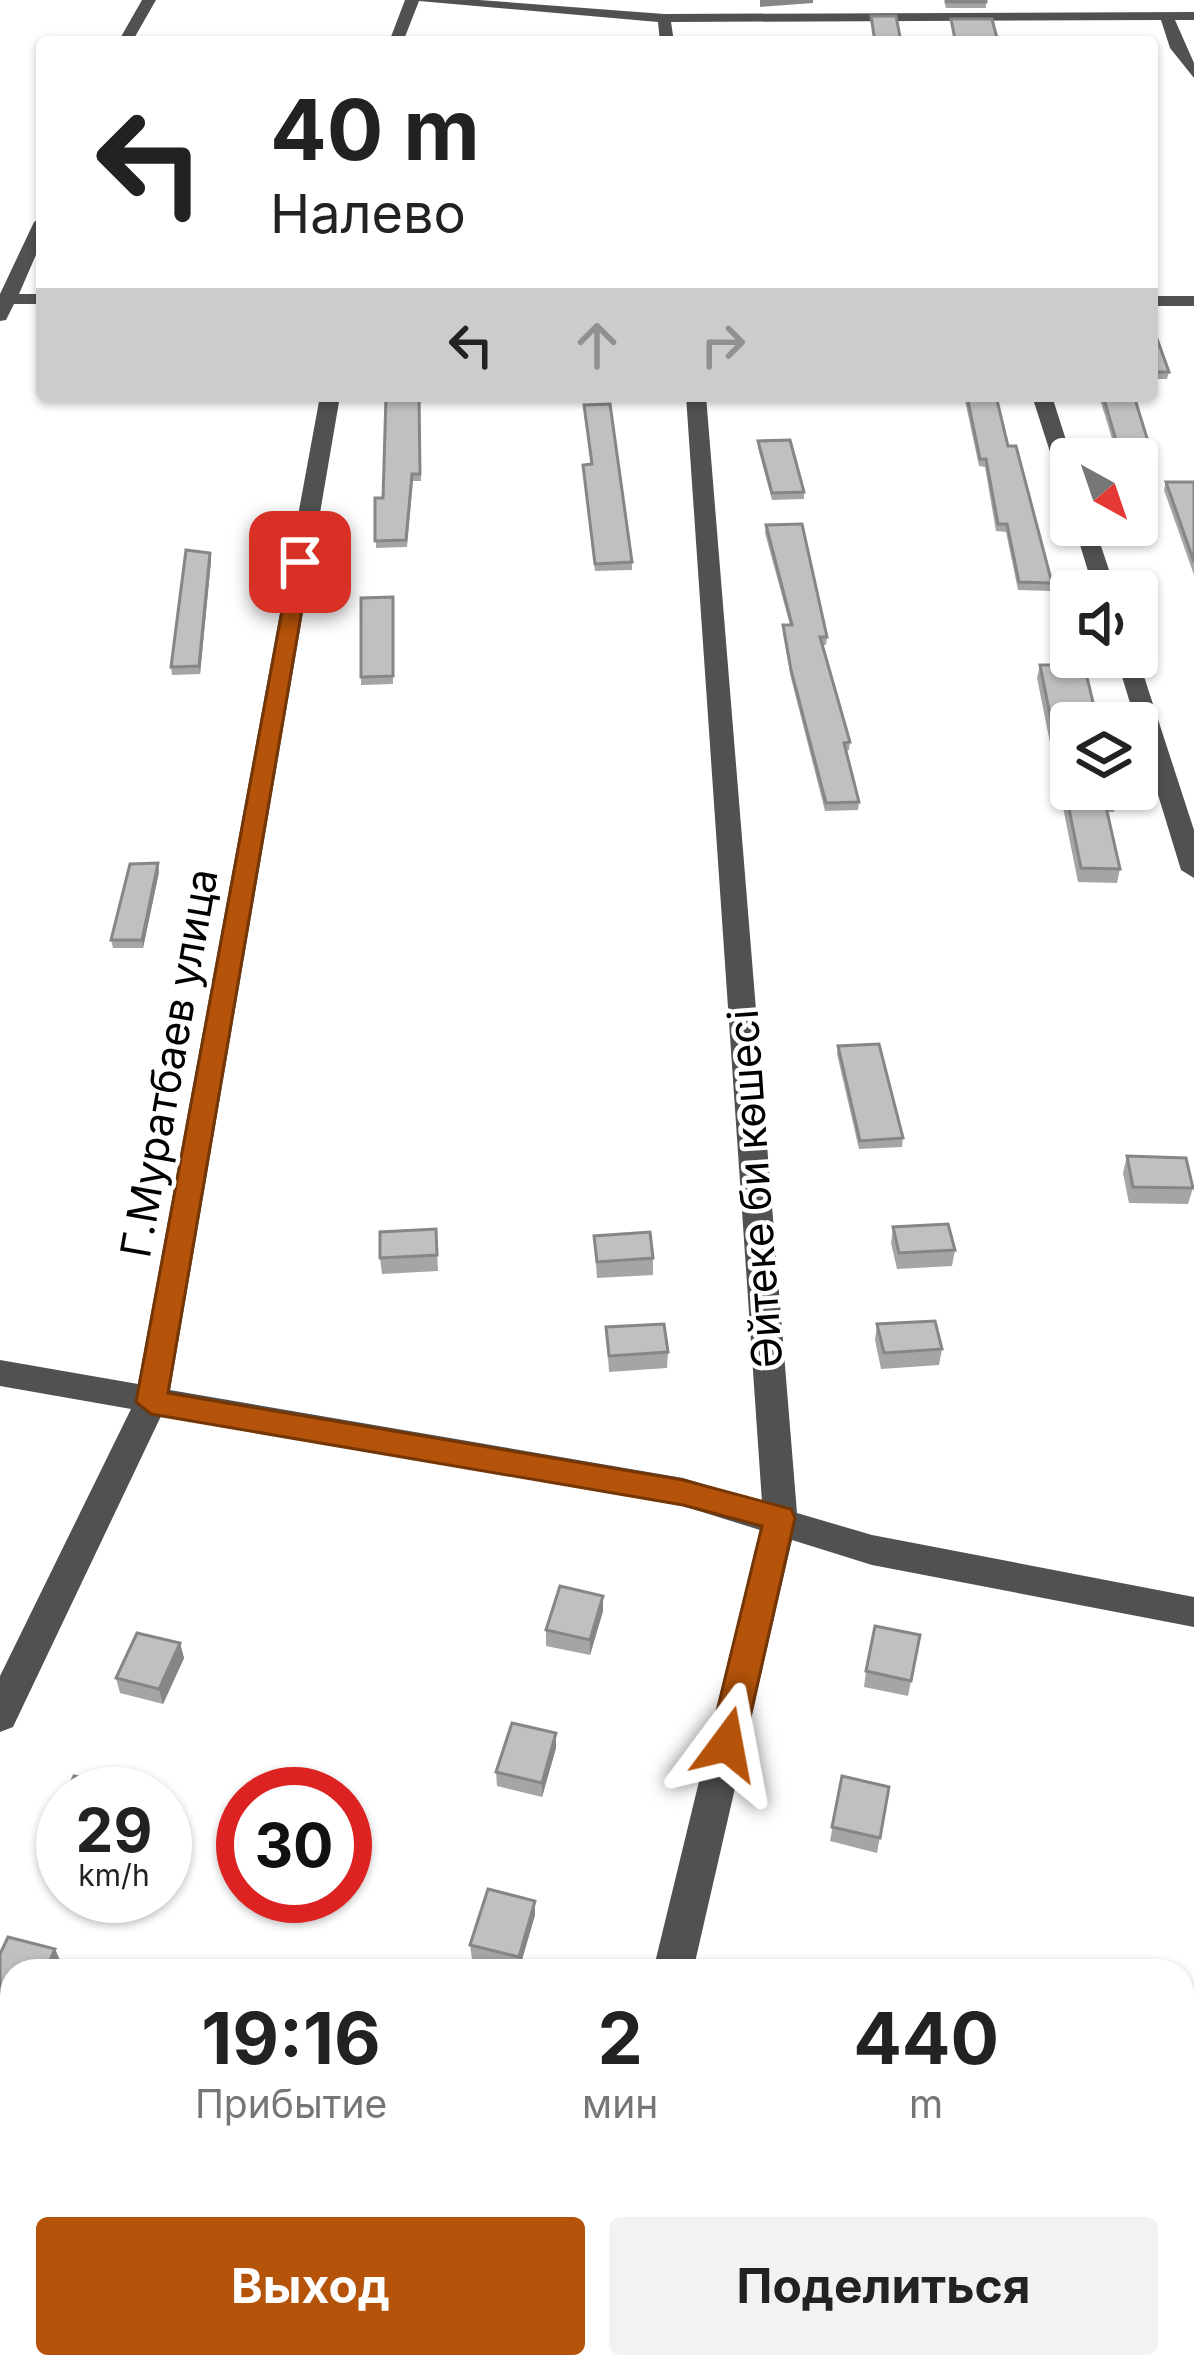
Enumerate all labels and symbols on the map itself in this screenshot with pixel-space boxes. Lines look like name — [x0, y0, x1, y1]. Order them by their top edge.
north arrow — [1050, 438, 1158, 546]
pin — [249, 511, 351, 613]
street label: Г.Муратбаев улица — [109, 865, 228, 1261]
street label: Әйтеке би көшесі — [717, 1008, 792, 1370]
position arrow — [664, 1681, 790, 1807]
speed limit sign: 30 — [216, 1767, 372, 1923]

